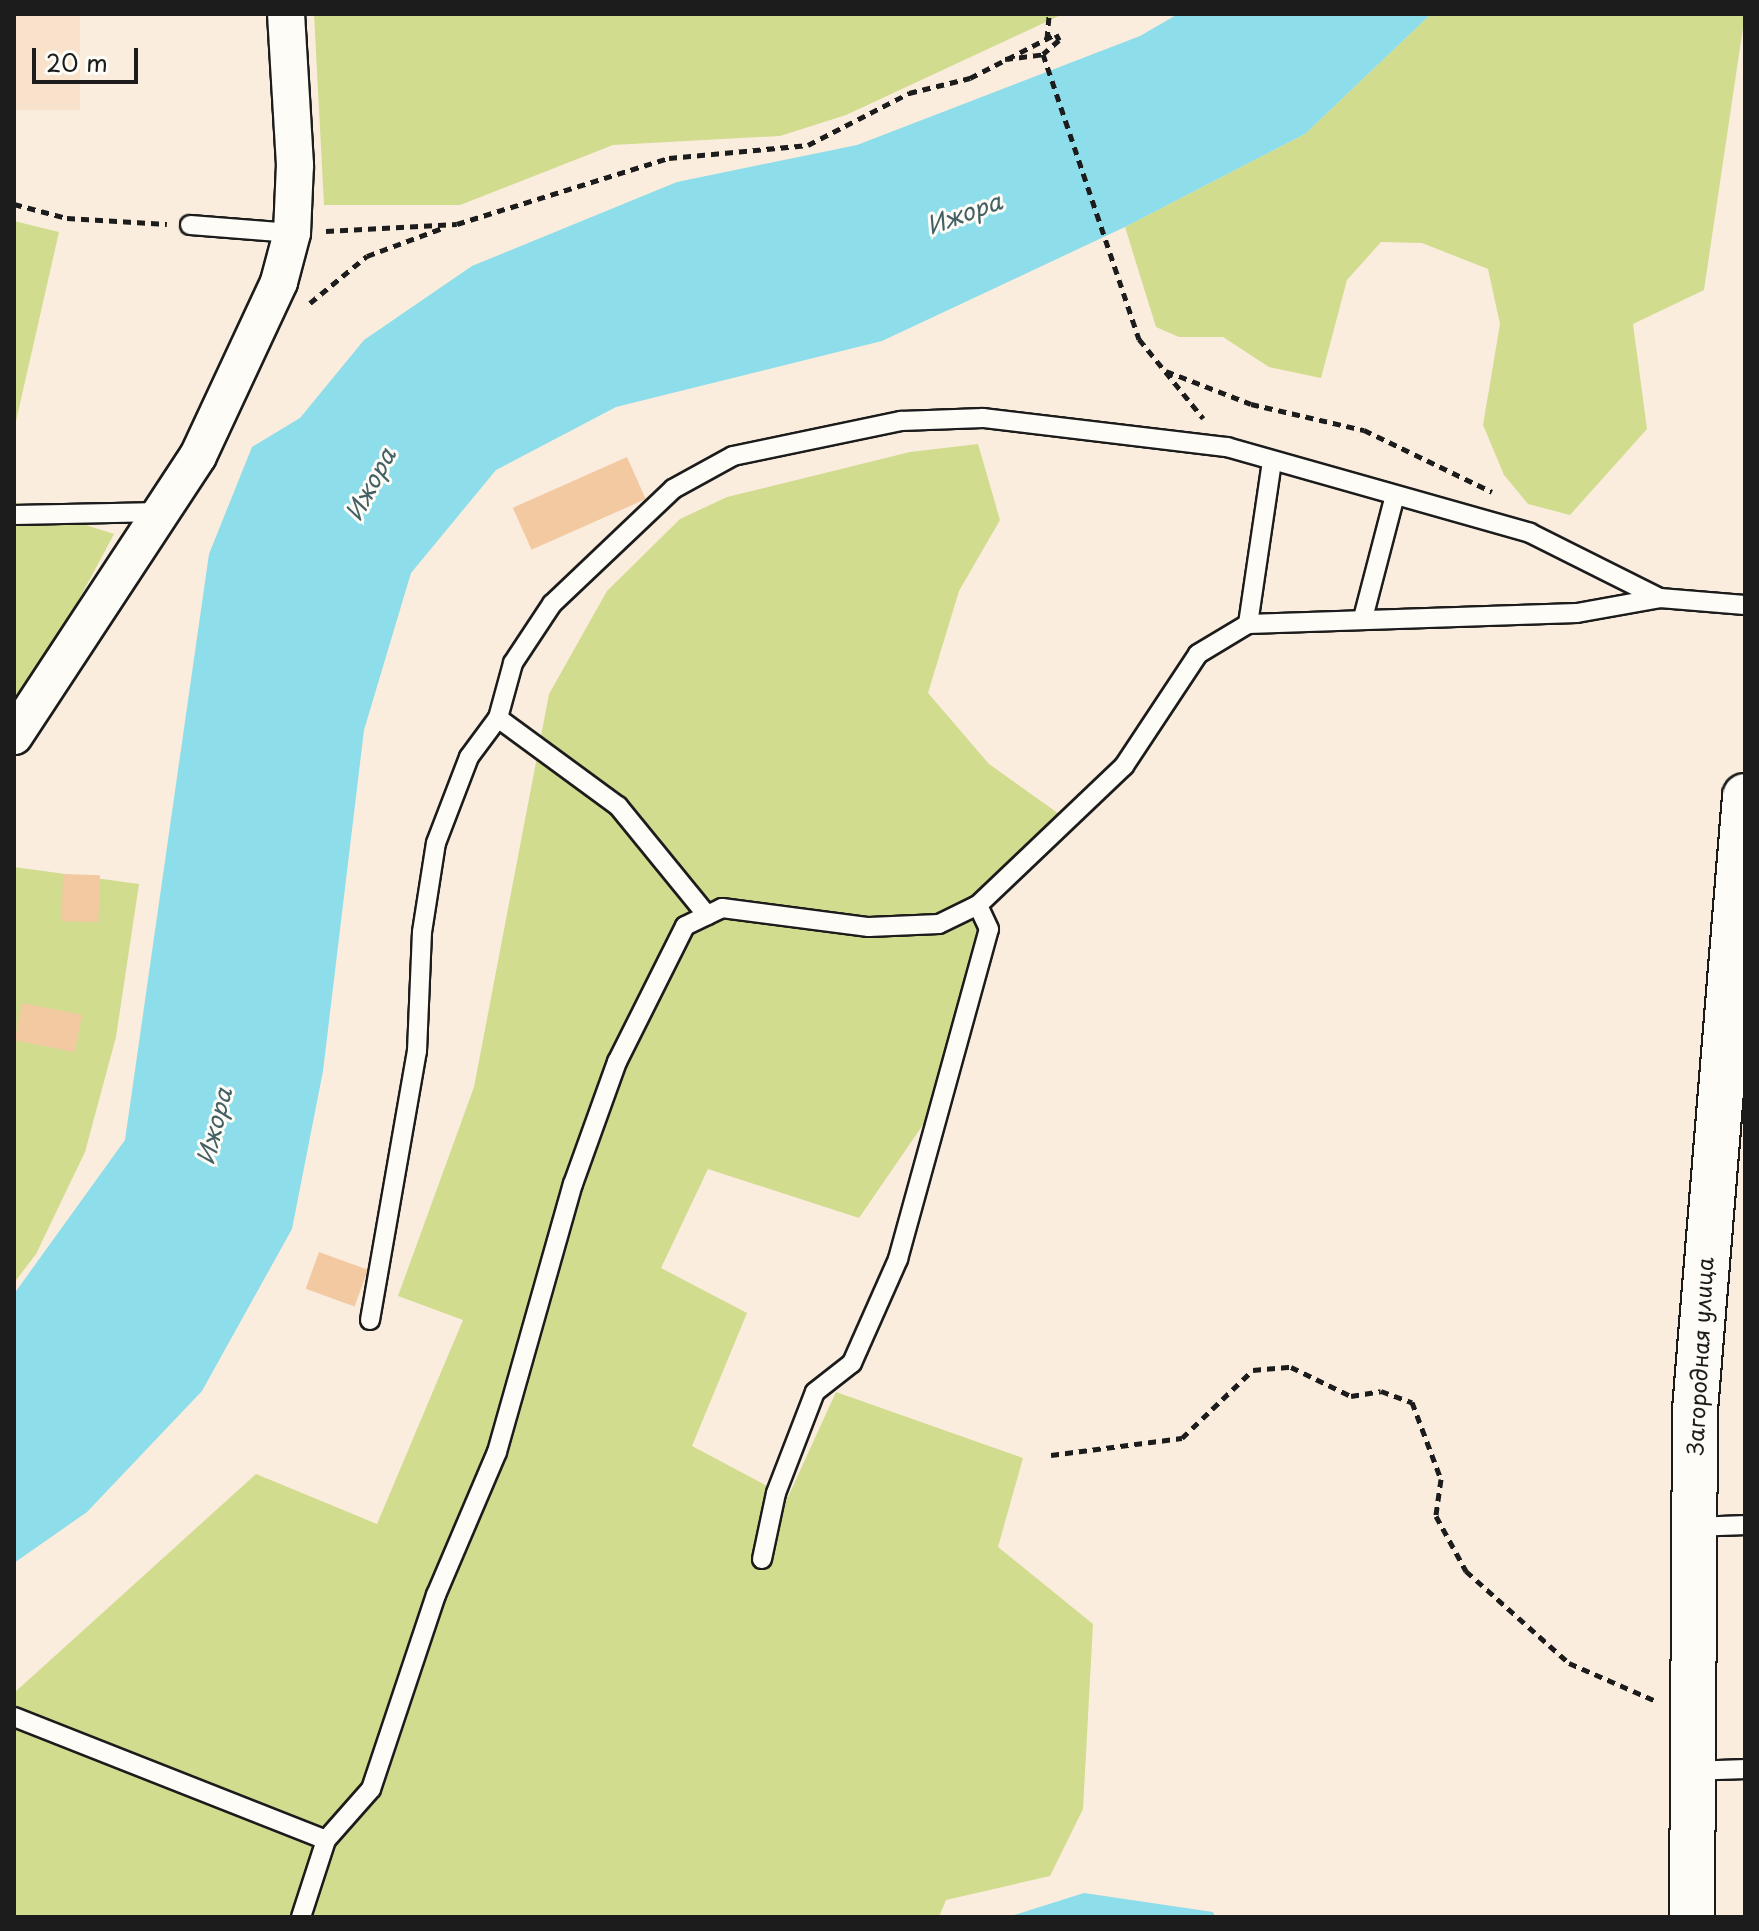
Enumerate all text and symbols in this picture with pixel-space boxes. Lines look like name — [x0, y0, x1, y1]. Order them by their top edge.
scale bar — [36, 32, 142, 82]
text: 20 m — [46, 44, 108, 80]
water label: Ижора — [923, 186, 1005, 240]
water label: Ижора — [339, 443, 401, 525]
water label: Ижора — [191, 1085, 237, 1167]
street label: Загородная улица — [1681, 1256, 1717, 1456]

